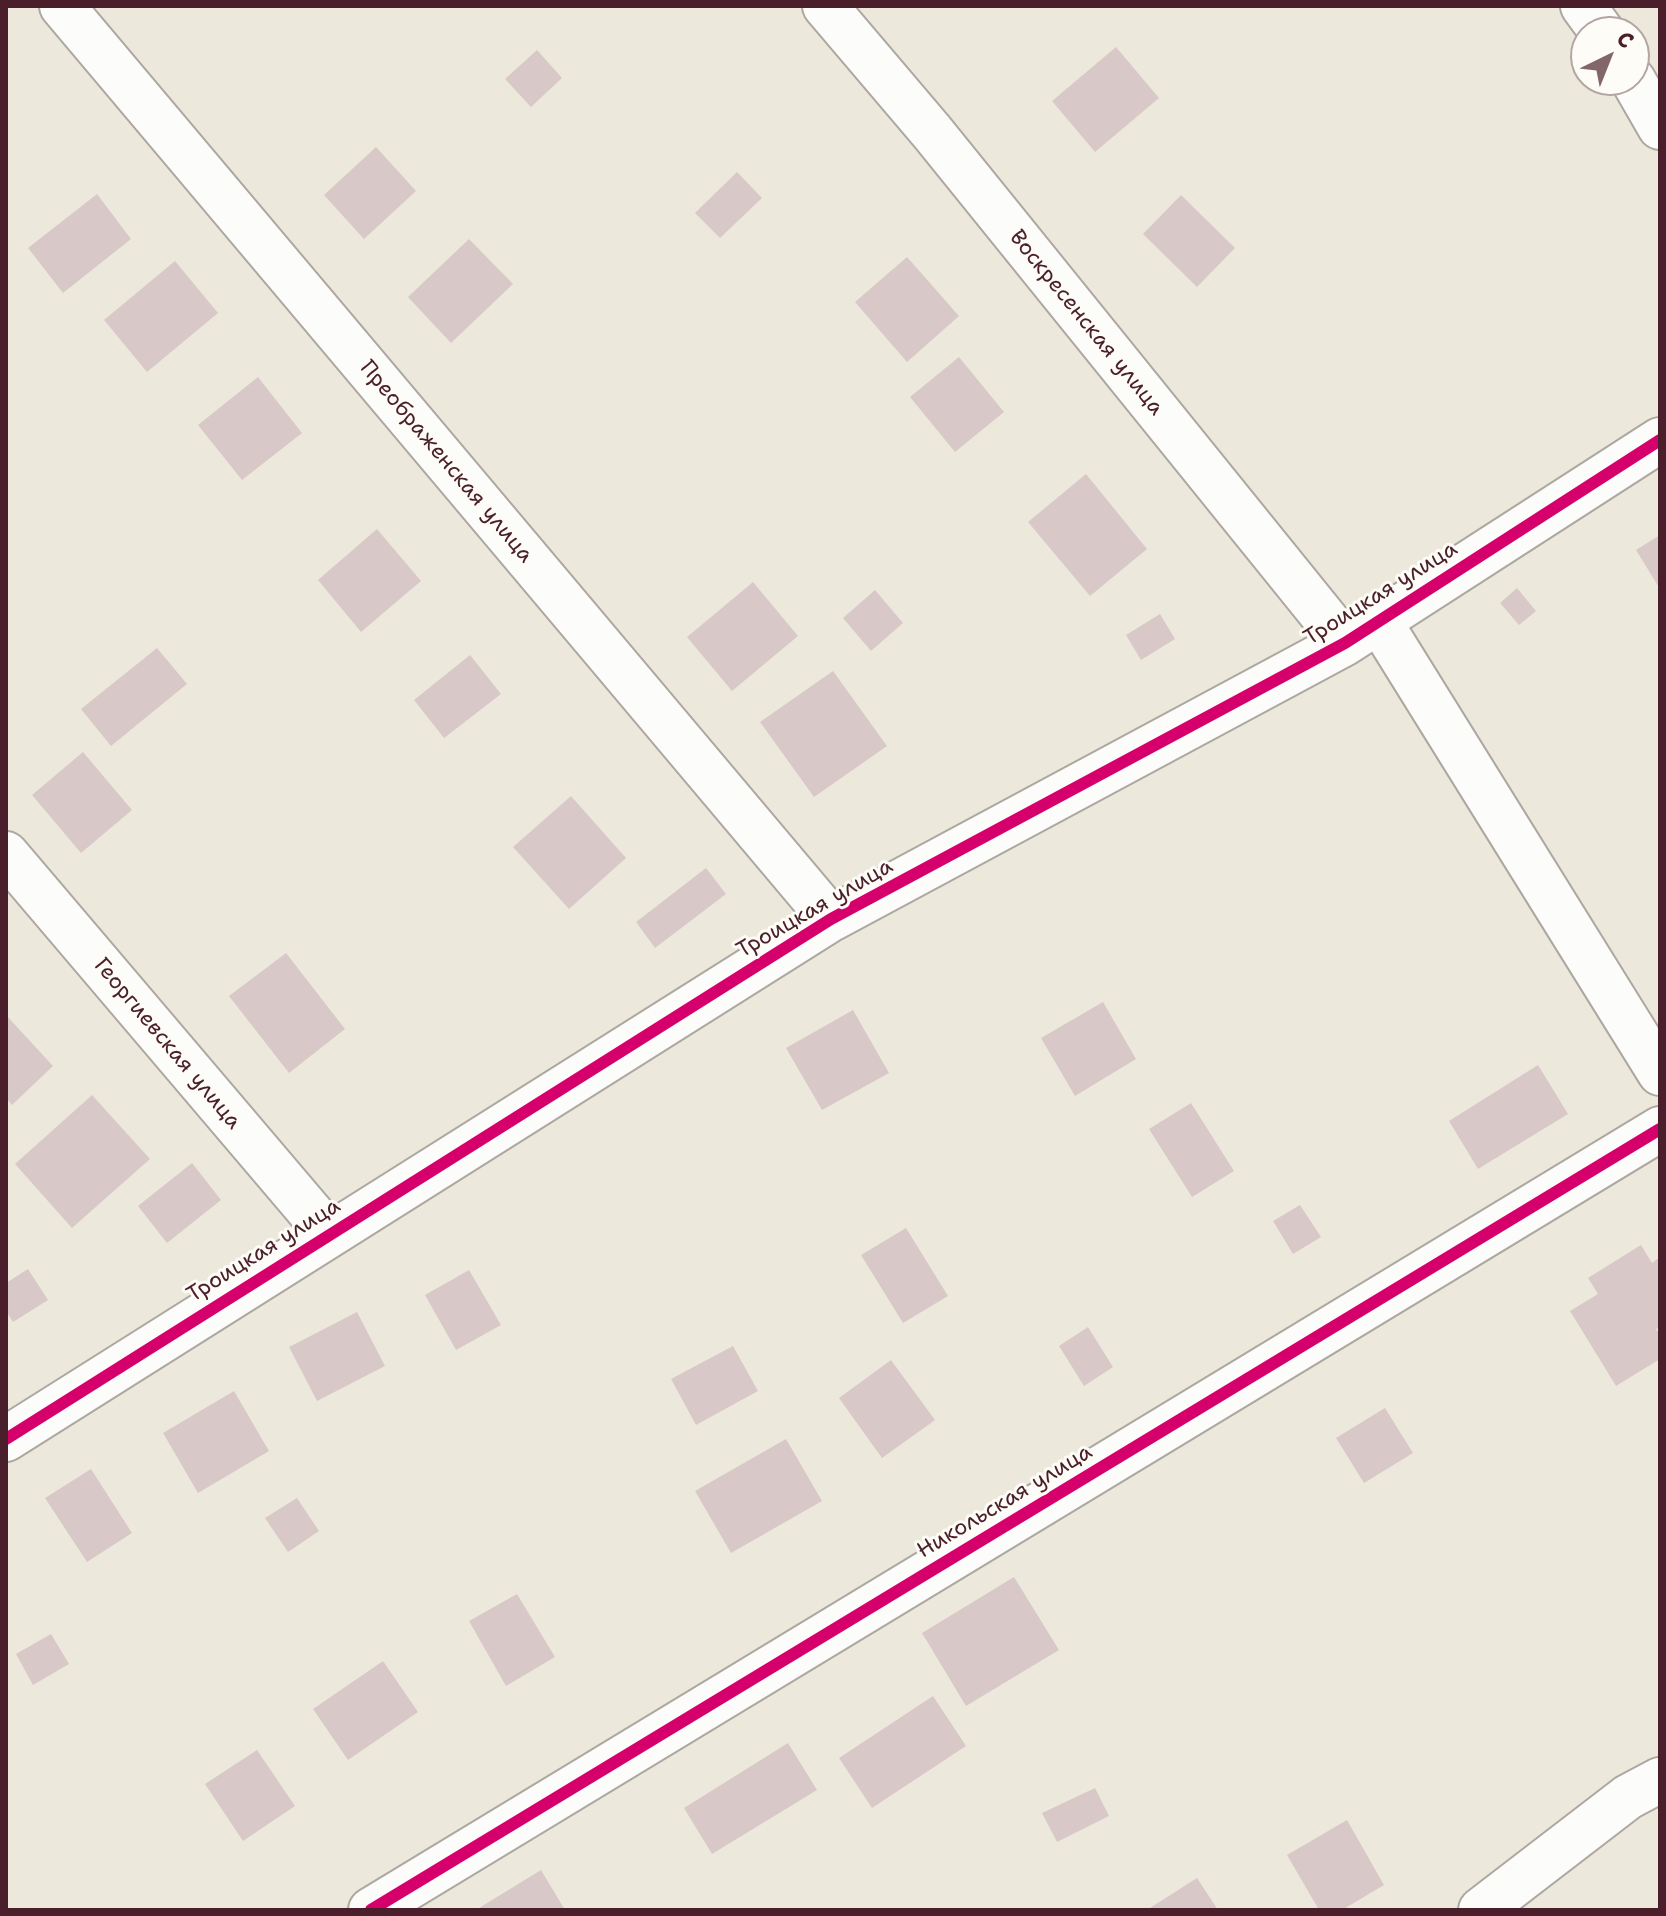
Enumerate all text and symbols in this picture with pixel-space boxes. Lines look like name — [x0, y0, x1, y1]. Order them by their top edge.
north arrow — [1570, 16, 1650, 96]
text: С — [1611, 24, 1640, 55]
street label: Воскресенская улица — [1003, 225, 1169, 421]
street label: Преображенская улица — [354, 356, 538, 568]
street label: Троицкая улица — [1299, 536, 1463, 652]
street label: Троицкая улица — [732, 854, 898, 964]
street label: Георгиевская улица — [88, 953, 246, 1135]
street label: Троицкая улица — [182, 1193, 346, 1309]
street label: Никольская улица — [913, 1439, 1097, 1565]

